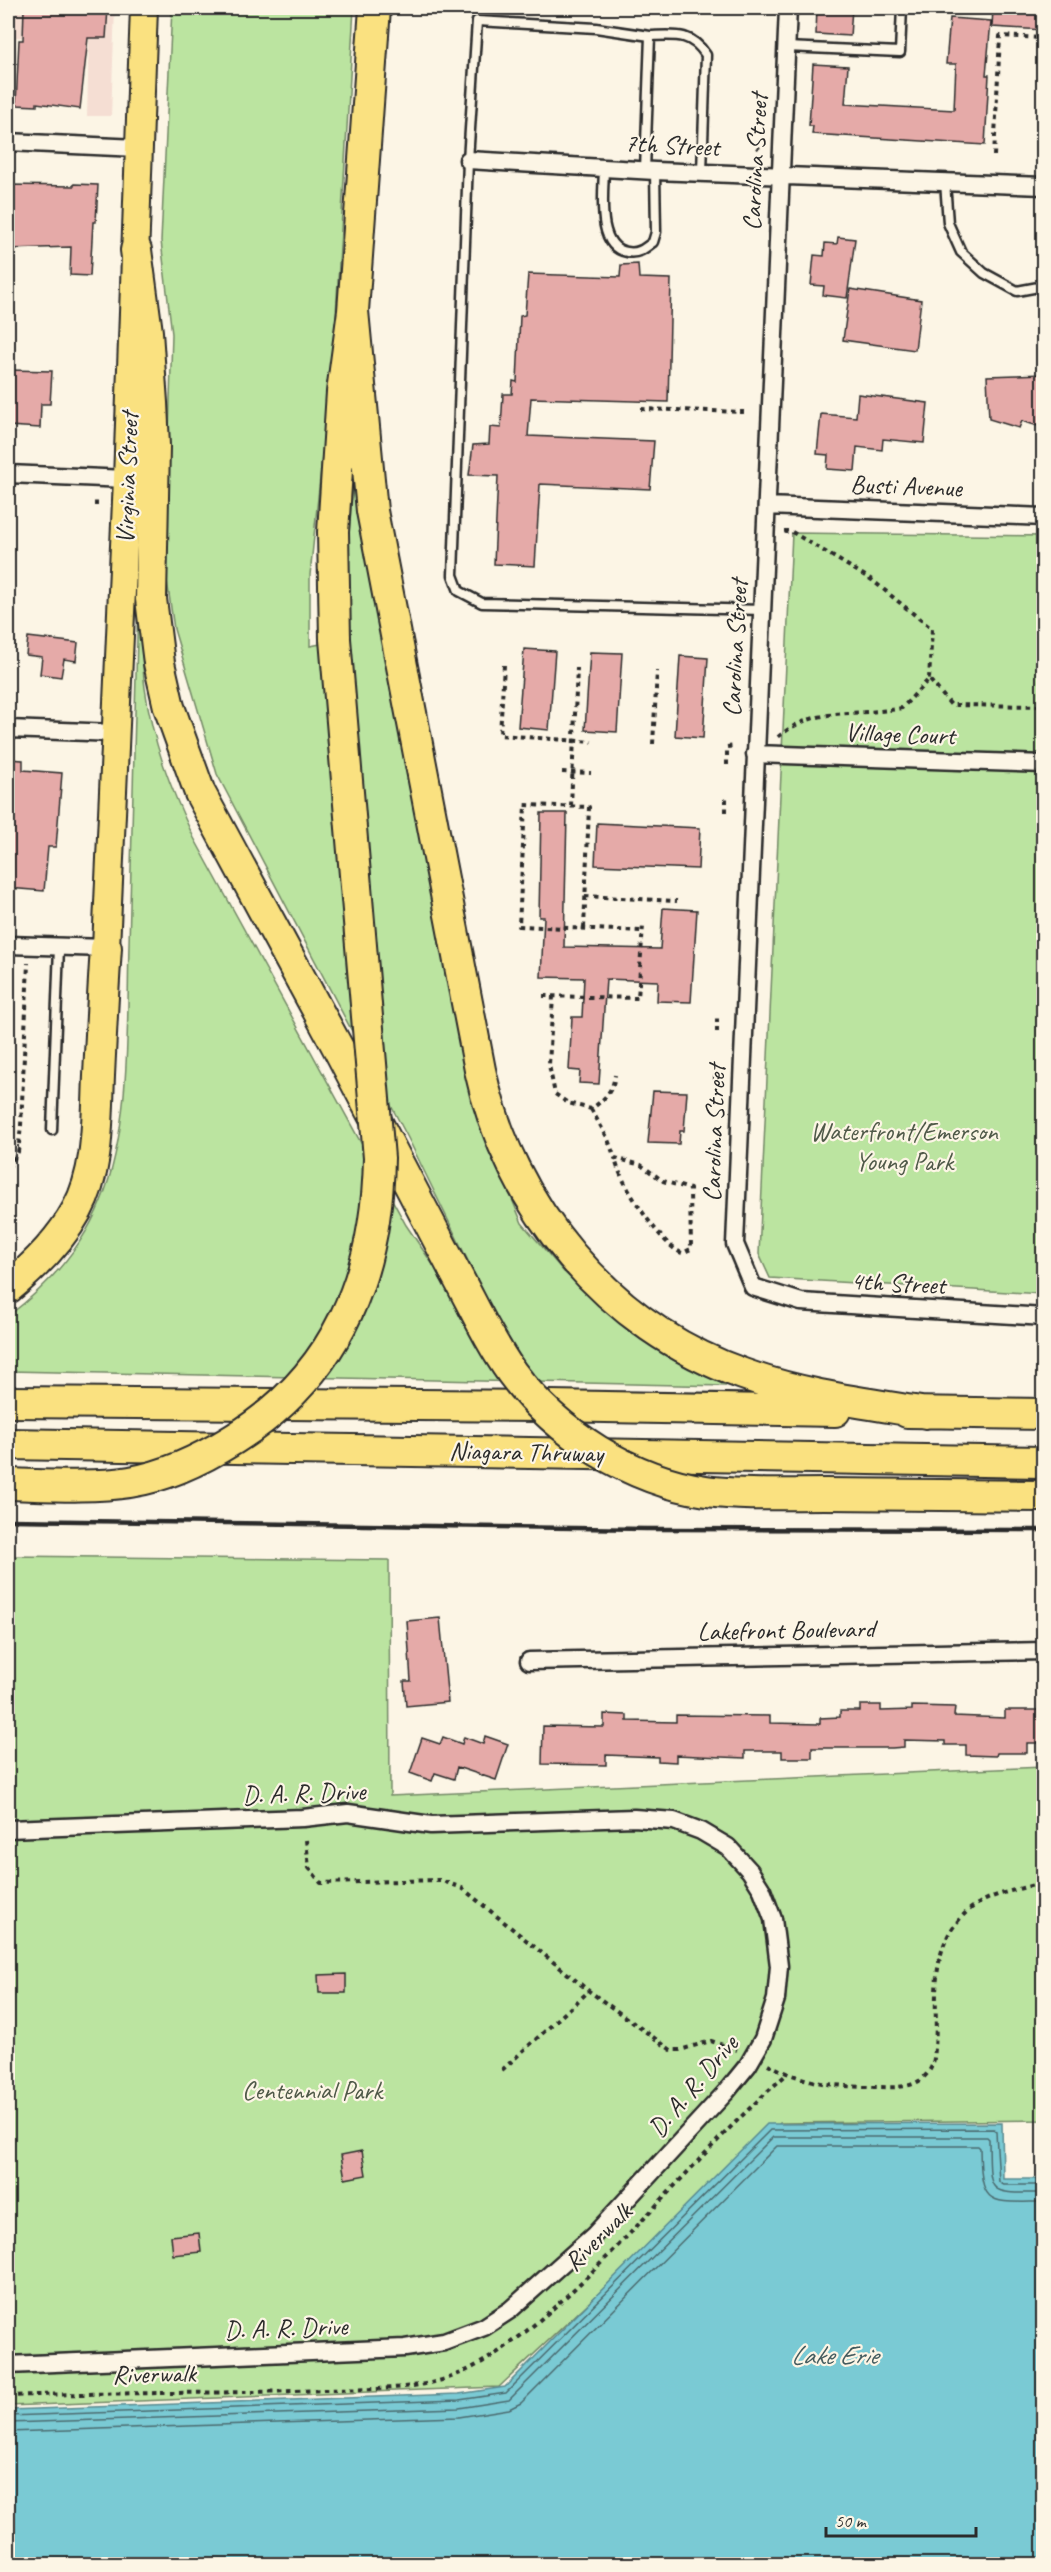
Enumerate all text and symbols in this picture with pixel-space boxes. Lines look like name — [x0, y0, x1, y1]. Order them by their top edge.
street label: Carolina Street — [735, 89, 775, 231]
street label: 7th Street — [624, 126, 722, 164]
street label: Virginia Street — [108, 408, 146, 544]
street label: Busti Avenue — [850, 468, 964, 504]
street label: Carolina Street — [715, 575, 755, 717]
street label: Village Court — [845, 716, 958, 752]
street label: Carolina Street — [695, 1060, 733, 1202]
park label: Waterfront/Emerson Young Park — [810, 1115, 999, 1178]
street label: 4th Street — [850, 1264, 948, 1302]
street label: Niagara Thruway — [449, 1434, 605, 1470]
street label: Lakefront Boulevard — [697, 1612, 879, 1648]
street label: D. A. R. Drive — [242, 1774, 368, 1812]
street label: D. A. R. Drive — [641, 2027, 746, 2144]
park label: Centennial Park — [242, 2074, 384, 2107]
street label: Riverwalk — [557, 2195, 640, 2278]
street label: D. A. R. Drive — [224, 2309, 350, 2347]
water label: Lake Erie — [791, 2338, 881, 2372]
street label: Riverwalk — [112, 2357, 198, 2391]
scale bar — [826, 2500, 976, 2538]
text: 50 m — [835, 2510, 868, 2532]

